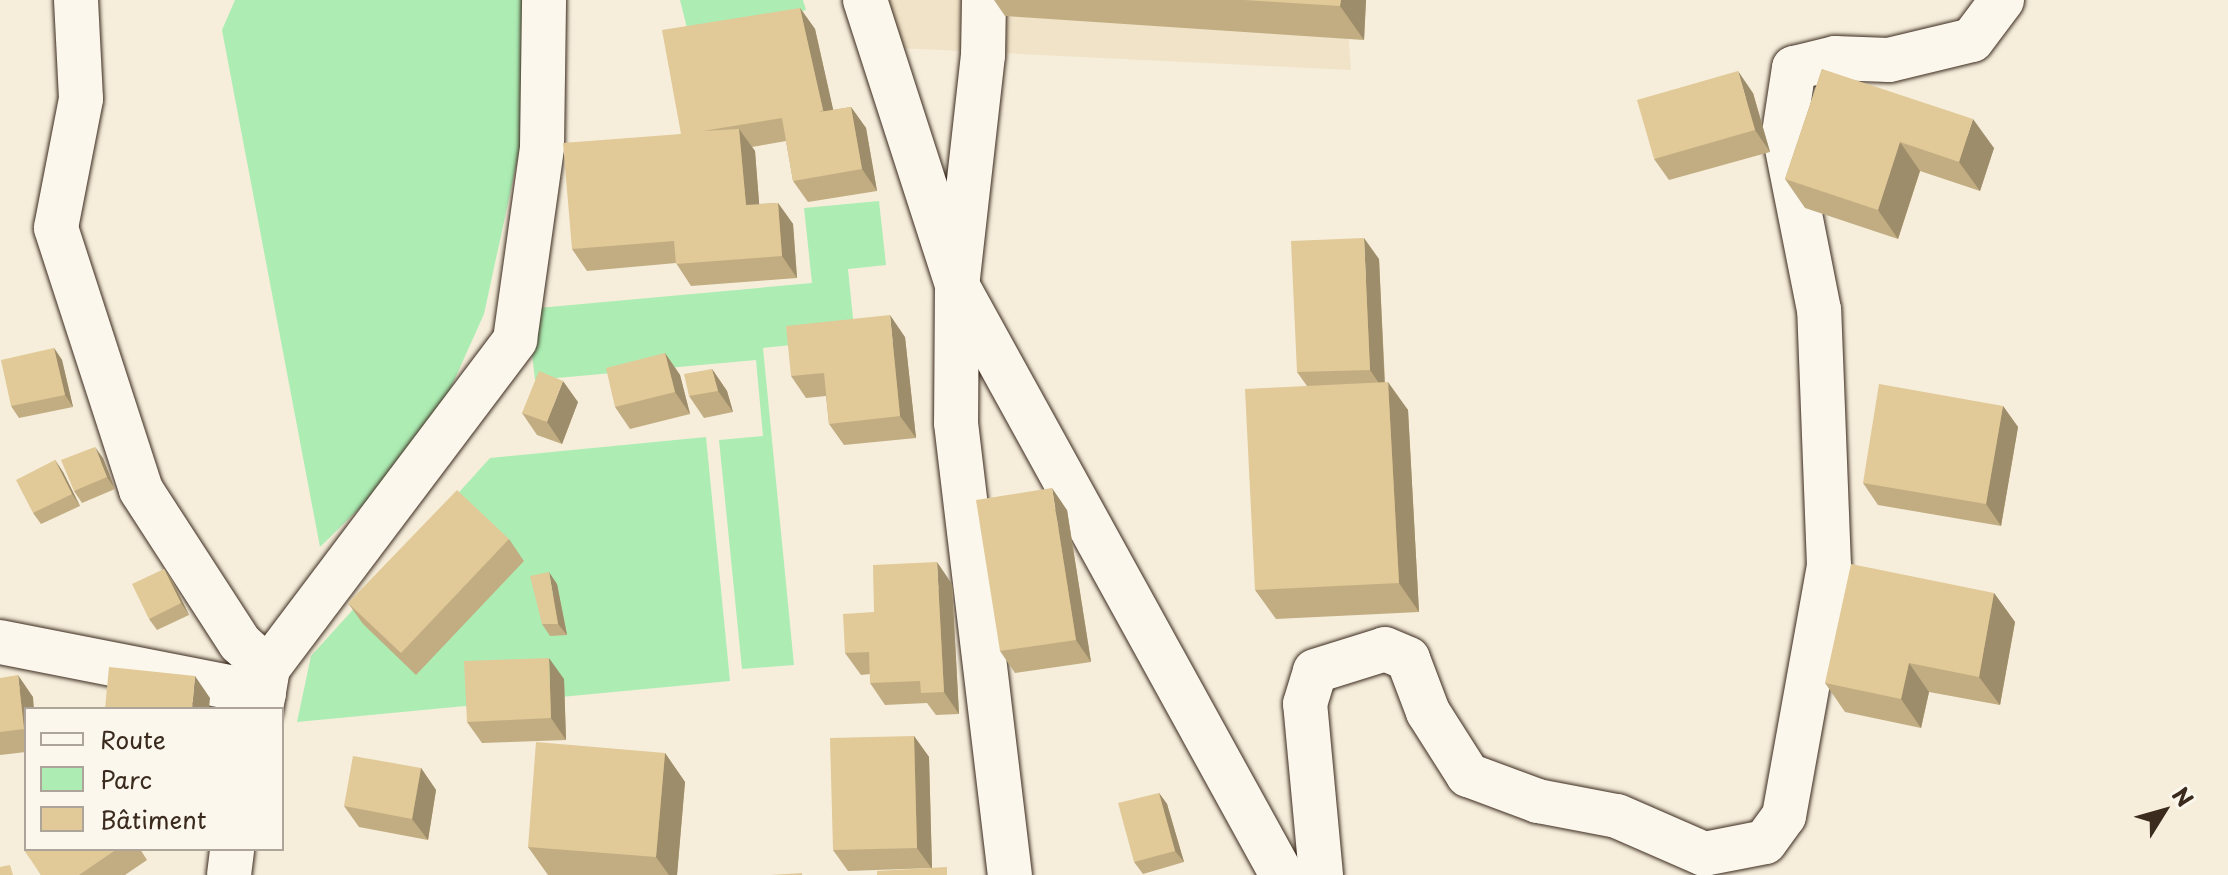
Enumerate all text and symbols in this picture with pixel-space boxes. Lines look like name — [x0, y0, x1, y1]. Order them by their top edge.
legend — [24, 707, 284, 851]
text: Route — [100, 721, 166, 757]
text: Parc — [100, 761, 152, 797]
north arrow — [2124, 771, 2204, 851]
text: N — [2165, 779, 2202, 813]
text: Bâtiment — [100, 801, 207, 837]

